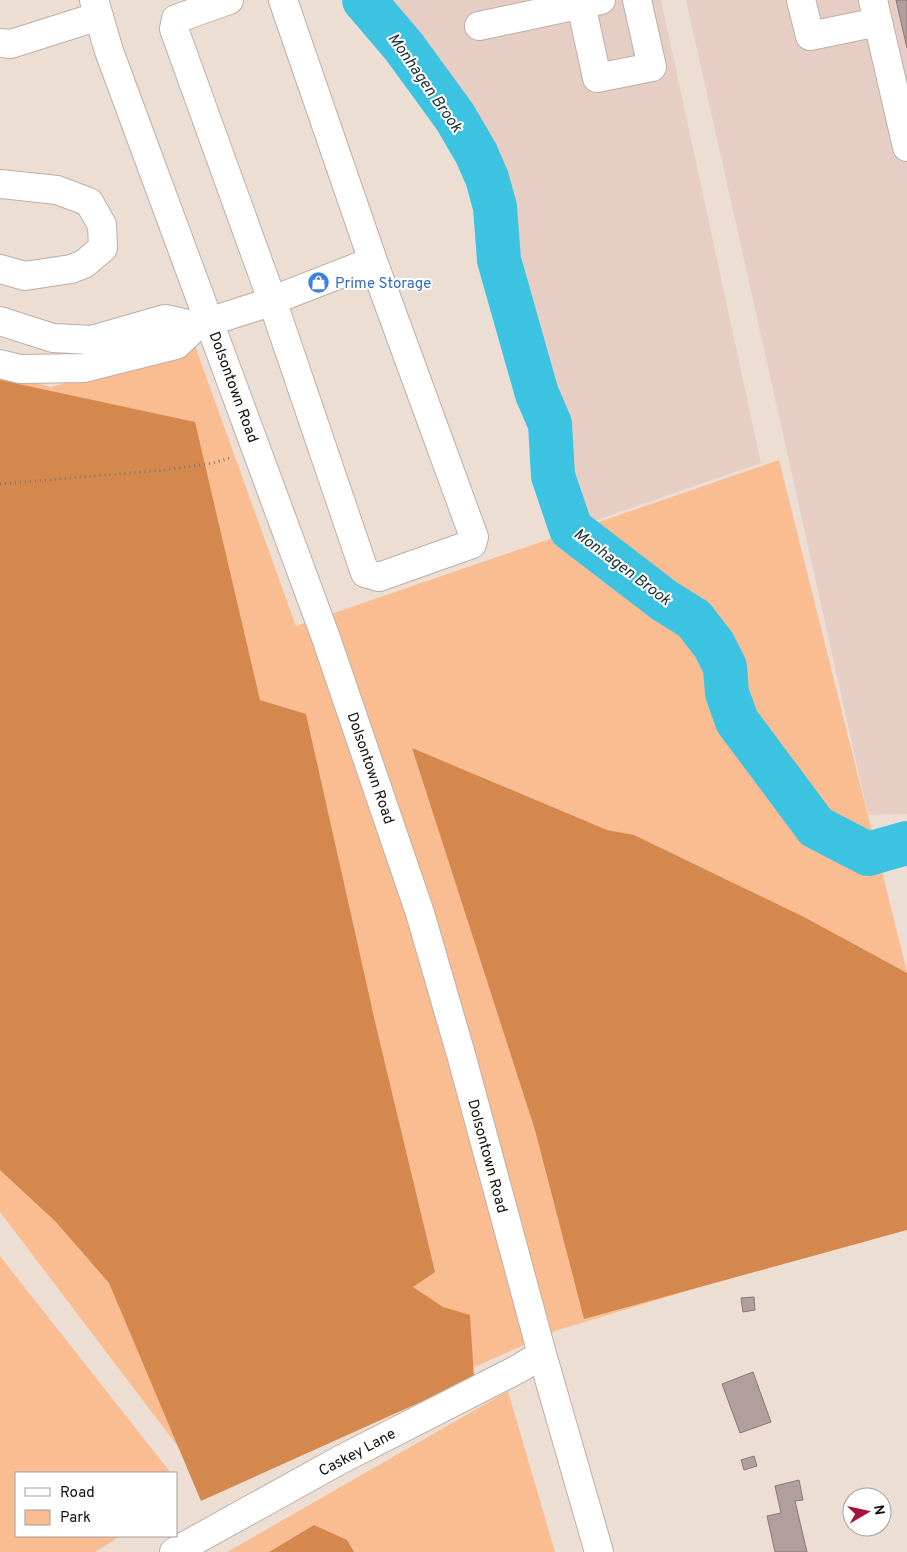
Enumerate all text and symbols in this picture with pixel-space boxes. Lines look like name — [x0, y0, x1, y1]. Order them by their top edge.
water label: Monhagen Brook — [383, 30, 467, 137]
shop icon: Prime Storage — [307, 271, 331, 295]
place label: Prime Storage — [335, 275, 431, 294]
street label: Dolsontown Road — [204, 329, 262, 446]
water label: Monhagen Brook — [569, 524, 675, 611]
street label: Dolsontown Road — [342, 710, 398, 827]
street label: Dolsontown Road — [462, 1097, 511, 1215]
street label: Caskey Lane — [316, 1425, 400, 1482]
legend — [15, 1472, 178, 1537]
text: Road — [60, 1484, 95, 1503]
north arrow — [842, 1487, 892, 1537]
text: N — [869, 1504, 888, 1517]
text: Park — [60, 1509, 91, 1528]

